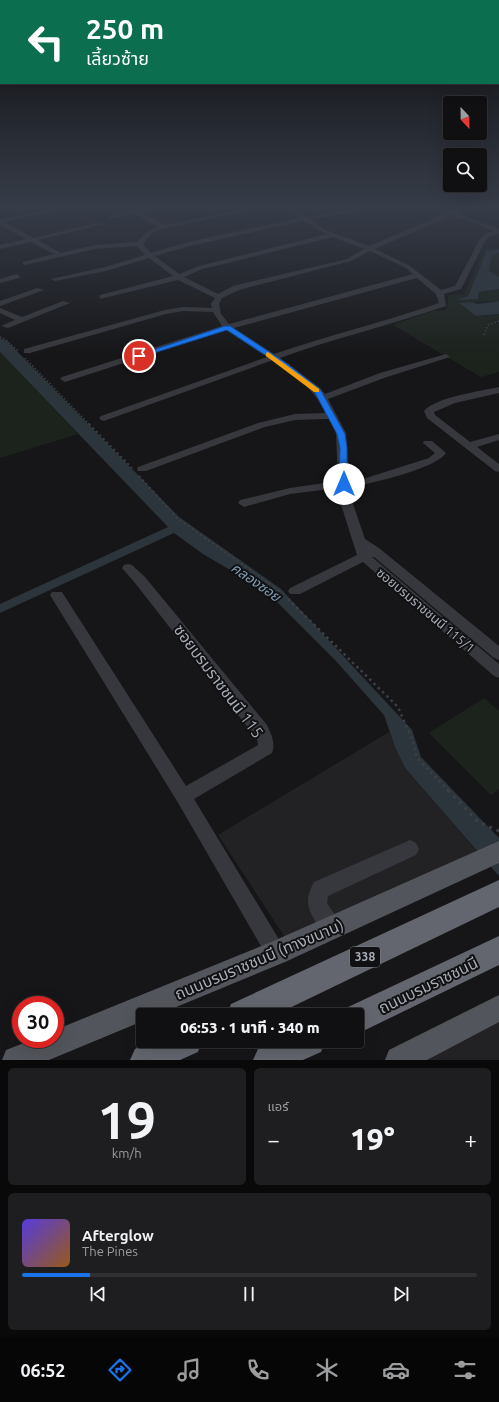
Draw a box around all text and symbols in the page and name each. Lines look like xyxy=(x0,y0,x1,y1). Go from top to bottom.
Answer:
text: 250 m xyxy=(86,13,164,44)
icon: left xyxy=(20,16,72,68)
text: เลี้ยวซ้าย xyxy=(86,48,149,68)
north arrow xyxy=(443,96,487,140)
map controls xyxy=(443,96,487,192)
button: search xyxy=(443,148,487,192)
pin xyxy=(122,339,156,373)
icon: arrive xyxy=(128,345,150,367)
position arrow xyxy=(323,463,365,505)
water label: คลองซอย xyxy=(228,559,285,606)
street label: ซอยบรมราชชนนี 115/1 xyxy=(374,565,478,655)
street label: ซอยบรมราชชนนี 115 xyxy=(171,621,267,741)
street label: ถนนบรมราชชนนี (ทางขนาน) xyxy=(172,915,346,1004)
road number: 338 xyxy=(350,947,380,967)
street label: ถนนบรมราชชนนี xyxy=(375,953,481,1017)
speed limit sign: 30 xyxy=(12,996,64,1048)
text: 06:53 · 1 นาที · 340 m xyxy=(180,1019,320,1036)
text: 19 xyxy=(97,1091,156,1149)
text: แอร์ xyxy=(268,1099,289,1113)
text: 19° xyxy=(350,1122,395,1156)
text: − xyxy=(268,1127,280,1152)
text: + xyxy=(465,1127,477,1152)
text: km/h xyxy=(112,1146,142,1160)
text: Afterglow xyxy=(82,1227,154,1244)
text: The Pines xyxy=(82,1244,138,1258)
icon: previous xyxy=(87,1283,109,1305)
icon: pause xyxy=(238,1283,260,1305)
icon: next xyxy=(390,1283,412,1305)
icon: directions xyxy=(106,1356,134,1384)
icon: music xyxy=(175,1356,203,1384)
icon: phone xyxy=(244,1356,272,1384)
icon: climate xyxy=(313,1356,341,1384)
icon: car xyxy=(382,1356,410,1384)
icon: filters xyxy=(451,1356,479,1384)
text: 06:52 xyxy=(20,1360,65,1380)

